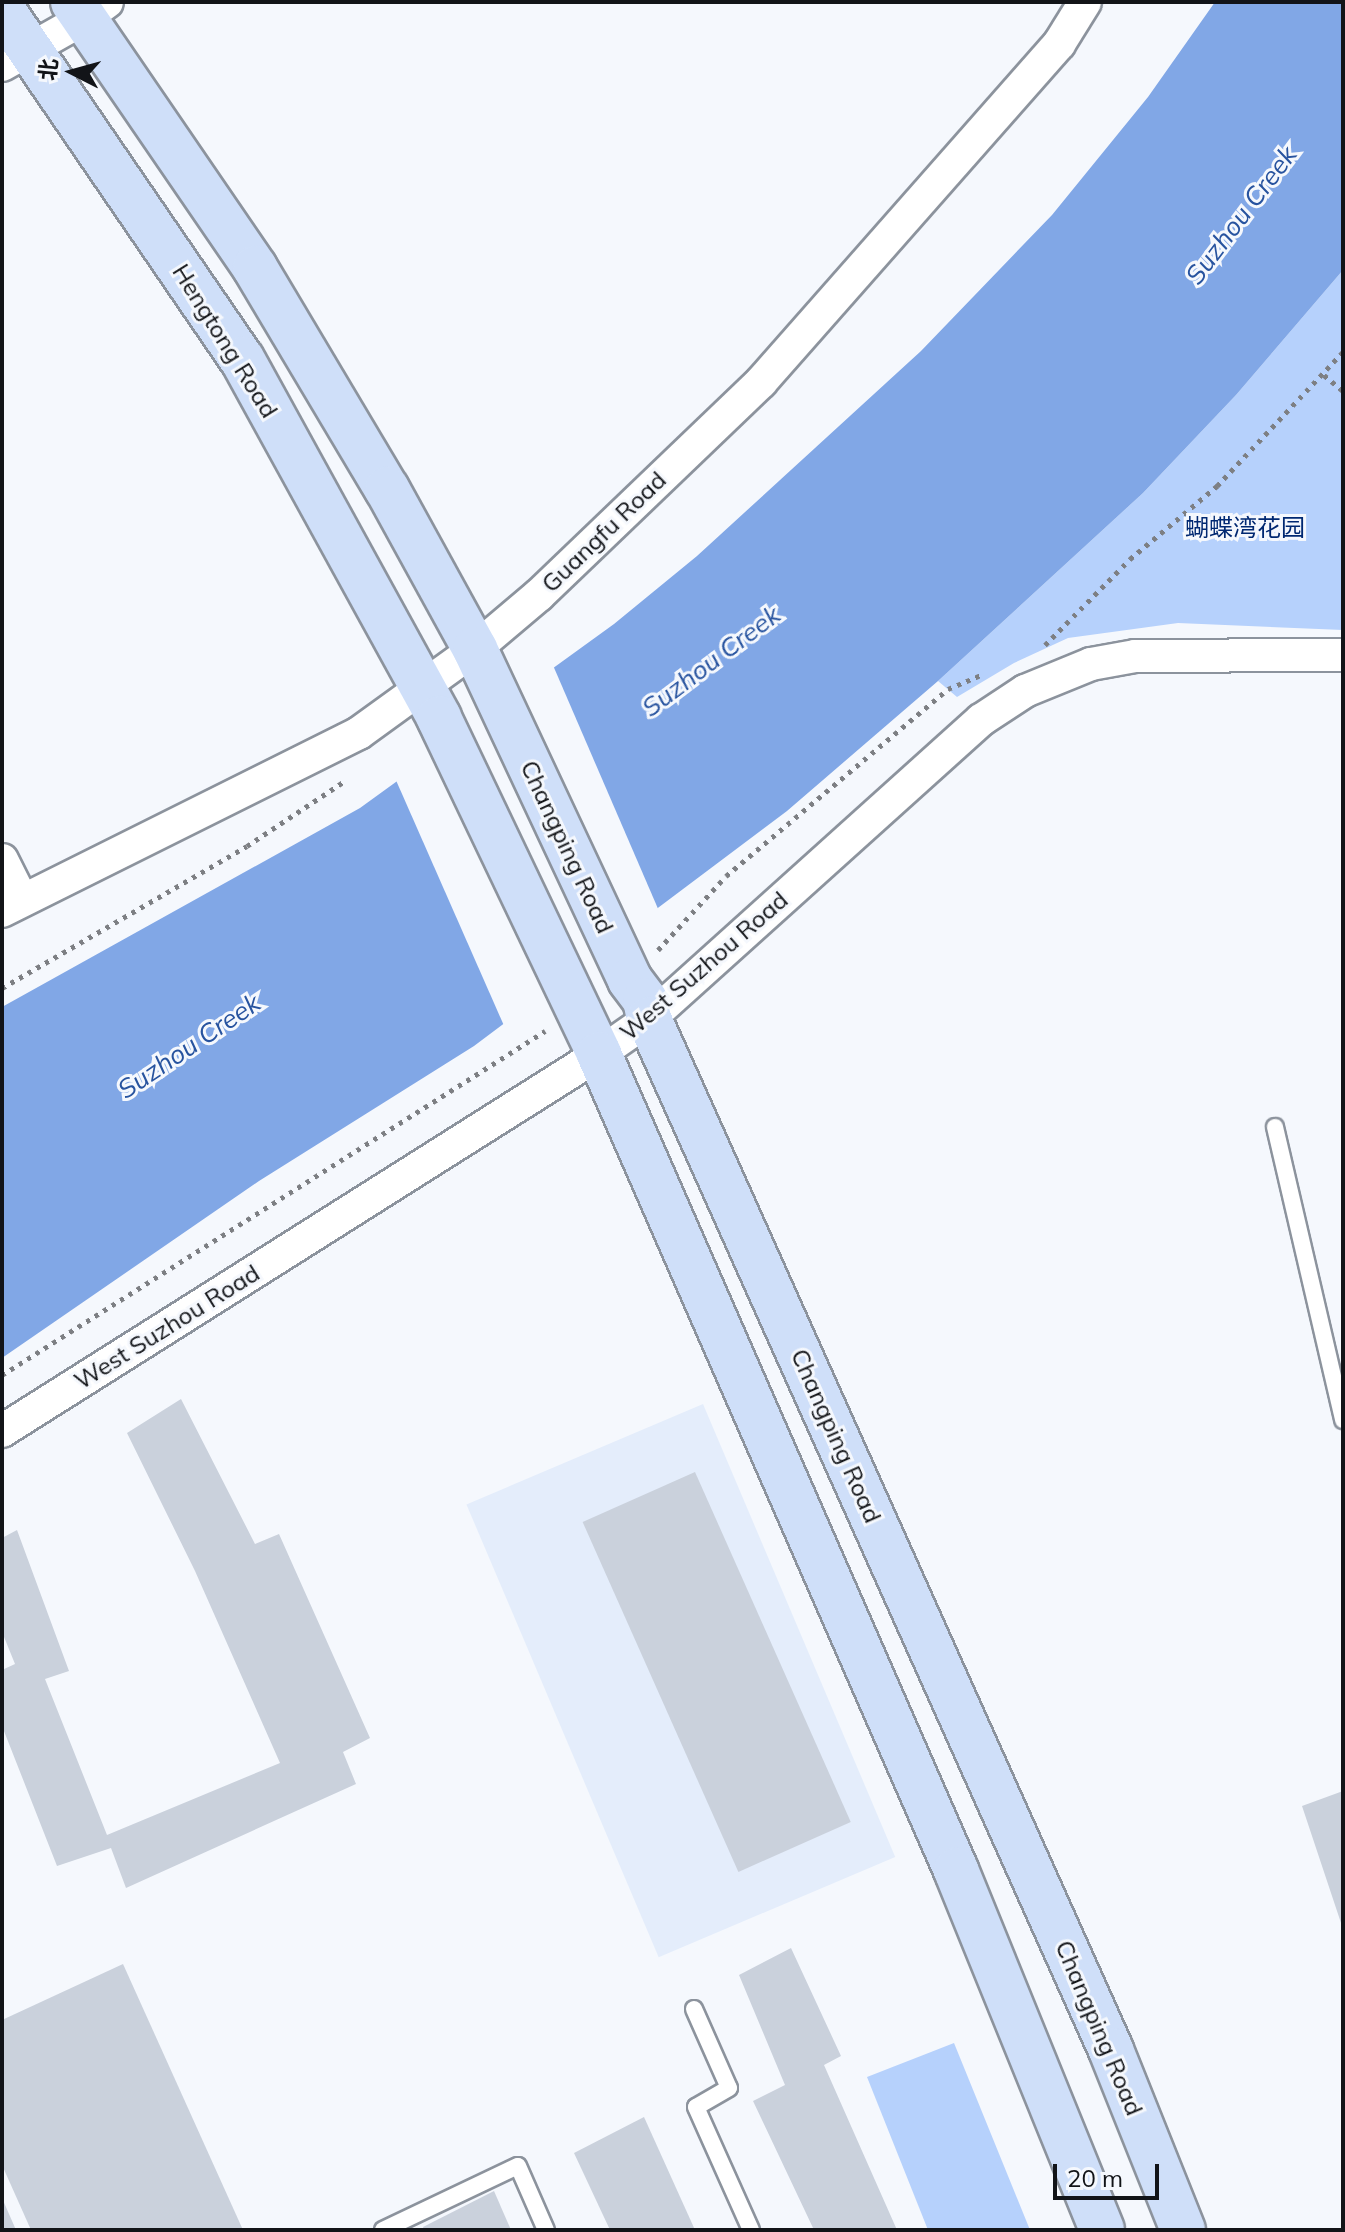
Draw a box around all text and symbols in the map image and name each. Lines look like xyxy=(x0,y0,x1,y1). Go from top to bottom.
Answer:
north arrow xyxy=(32,32,112,112)
text: 北 xyxy=(33,57,63,82)
water label: Suzhou Creek xyxy=(1179,140,1303,290)
street label: Hengtong Road xyxy=(166,259,284,423)
street label: Guangfu Road xyxy=(536,466,672,598)
park label: 蝴蝶湾花园 xyxy=(1185,514,1305,542)
water label: Suzhou Creek xyxy=(636,599,786,723)
street label: Changping Road xyxy=(514,756,620,938)
street label: West Suzhou Road xyxy=(614,885,794,1047)
water label: Suzhou Creek xyxy=(112,987,266,1105)
street label: West Suzhou Road xyxy=(69,1258,265,1396)
street label: Changping Road xyxy=(785,1345,887,1527)
street label: Changping Road xyxy=(1049,1936,1149,2120)
scale bar xyxy=(1057,2148,1163,2198)
text: 20 m xyxy=(1067,2163,1123,2193)

